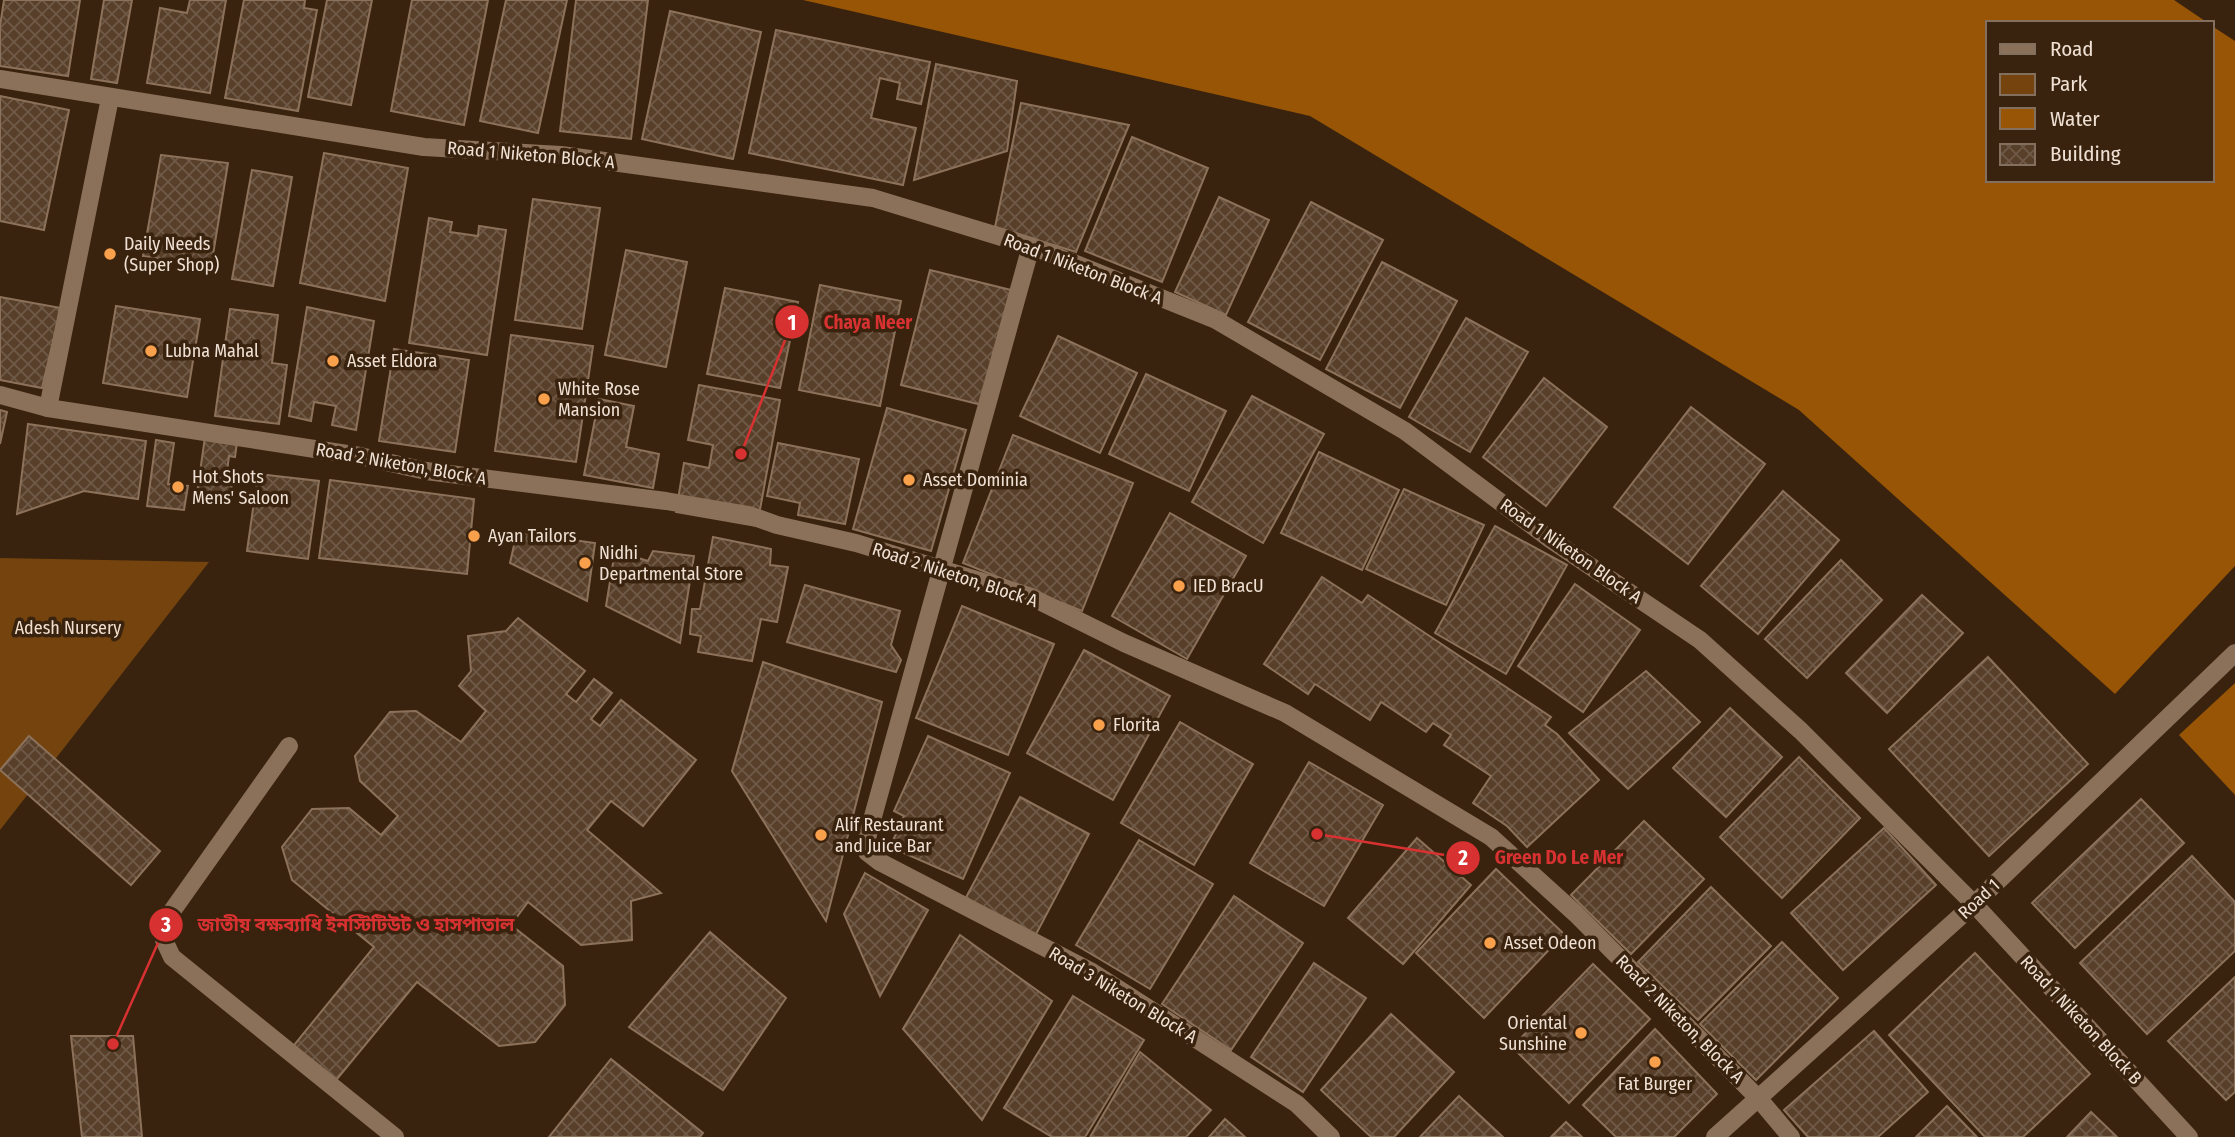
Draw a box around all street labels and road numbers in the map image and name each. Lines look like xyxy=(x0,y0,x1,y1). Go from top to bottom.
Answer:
street label: Road 1 Niketon Block A xyxy=(446,137,616,173)
street label: Road 1 Niketon Block A xyxy=(1001,229,1166,310)
street label: Road 2 Niketon, Block A xyxy=(314,438,488,490)
street label: Road 1 Niketon Block A xyxy=(1496,494,1647,608)
street label: Road 2 Niketon, Block A xyxy=(870,538,1041,612)
street label: Road 1 xyxy=(1954,874,2004,924)
street label: Road 3 Niketon Block A xyxy=(1045,942,1202,1048)
street label: Road 2 Niketon, Block A xyxy=(1611,950,1749,1088)
street label: Road 1 Niketon Block B xyxy=(2016,951,2147,1089)

